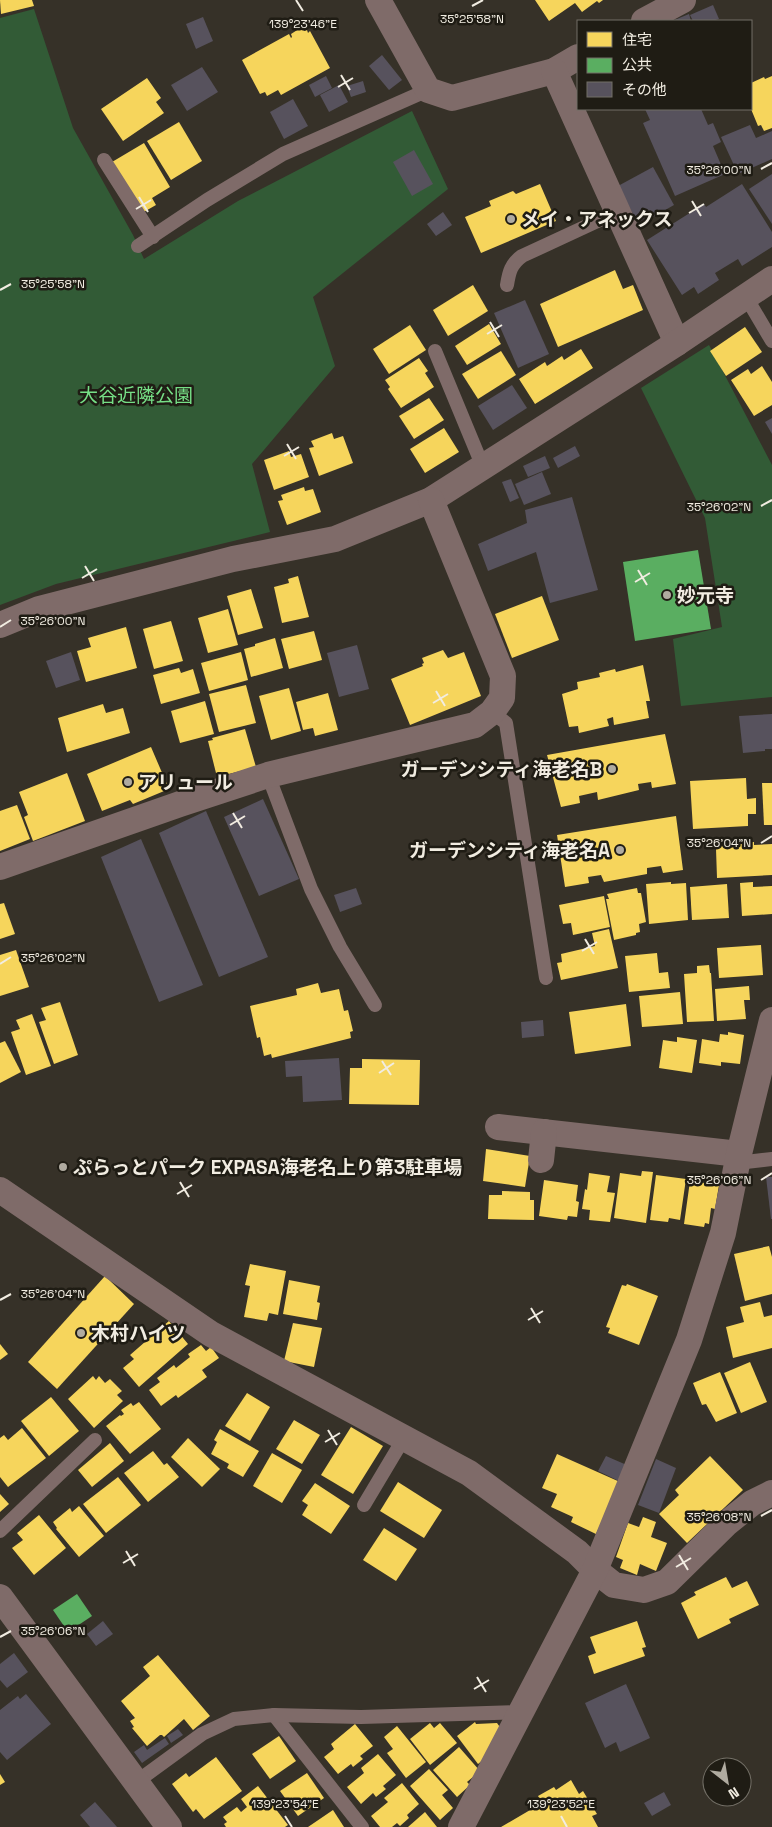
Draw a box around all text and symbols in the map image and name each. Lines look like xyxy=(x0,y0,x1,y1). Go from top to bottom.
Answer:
text: 35°25'58"N xyxy=(440,11,504,27)
text: 139°23'46"E xyxy=(269,16,337,32)
legend xyxy=(577,20,752,110)
text: 住宅 xyxy=(622,30,652,49)
text: 公共 xyxy=(622,55,652,74)
text: その他 xyxy=(622,80,667,99)
text: 35°26'00"N xyxy=(686,162,752,178)
place label: メイ・アネックス xyxy=(521,207,672,232)
marker: メイ・アネックス xyxy=(505,213,517,225)
text: 35°25'58"N xyxy=(21,276,85,292)
park label: 大谷近隣公園 xyxy=(79,383,193,408)
text: 35°26'02"N xyxy=(687,499,751,515)
place label: 妙元寺 xyxy=(677,583,734,608)
marker: 妙元寺 xyxy=(661,589,673,601)
text: 35°26'00"N xyxy=(20,613,86,629)
place label: ガーデンシティ海老名B xyxy=(401,757,602,782)
marker: ガーデンシティ海老名B xyxy=(606,763,618,775)
place label: アリュール xyxy=(138,770,233,795)
marker: アリュール xyxy=(122,776,134,788)
text: 35°26'04"N xyxy=(687,835,751,851)
place label: ガーデンシティ海老名A xyxy=(409,838,610,863)
marker: ガーデンシティ海老名A xyxy=(614,844,626,856)
text: 35°26'02"N xyxy=(21,950,85,966)
place label: ぷらっとパーク EXPASA海老名上り第3駐車場 xyxy=(73,1155,462,1180)
marker: ぷらっとパーク EXPASA海老名上り第3駐車場 xyxy=(57,1161,69,1173)
text: 35°26'06"N xyxy=(687,1172,751,1188)
text: 35°26'04"N xyxy=(21,1286,85,1302)
place label: 木村ハイツ xyxy=(91,1321,186,1346)
marker: 木村ハイツ xyxy=(75,1327,87,1339)
text: 35°26'08"N xyxy=(687,1509,751,1525)
text: 35°26'06"N xyxy=(21,1623,85,1639)
north arrow xyxy=(702,1757,752,1807)
text: N xyxy=(725,1783,742,1803)
text: 139°23'54"E xyxy=(251,1796,319,1812)
text: 139°23'52"E xyxy=(527,1796,595,1812)

